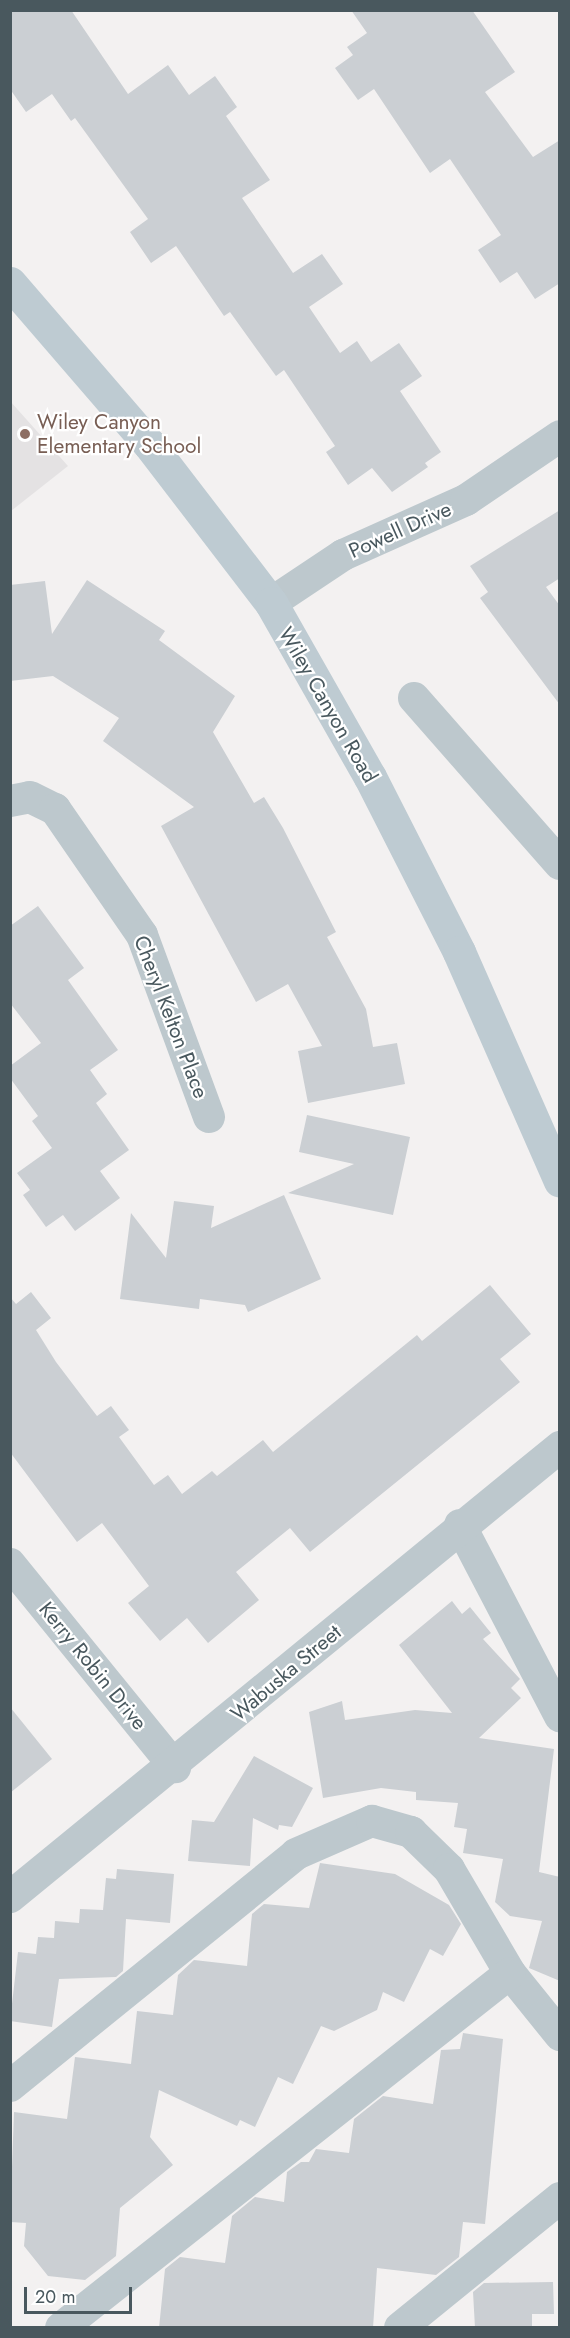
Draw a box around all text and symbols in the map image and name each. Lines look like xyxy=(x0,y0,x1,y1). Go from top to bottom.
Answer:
place label: Wiley Canyon Elementary School xyxy=(37,409,201,459)
marker: Wiley Canyon Elementary School xyxy=(18,427,32,441)
street label: Powell Drive xyxy=(345,496,455,564)
street label: Wiley Canyon Road xyxy=(273,623,383,787)
street label: Cheryl Kelton Place xyxy=(128,932,214,1102)
street label: Kerry Robin Drive xyxy=(34,1597,152,1735)
street label: Wabuska Street xyxy=(226,1620,346,1726)
scale bar xyxy=(27,2275,135,2313)
text: 20 m xyxy=(35,2284,75,2310)

